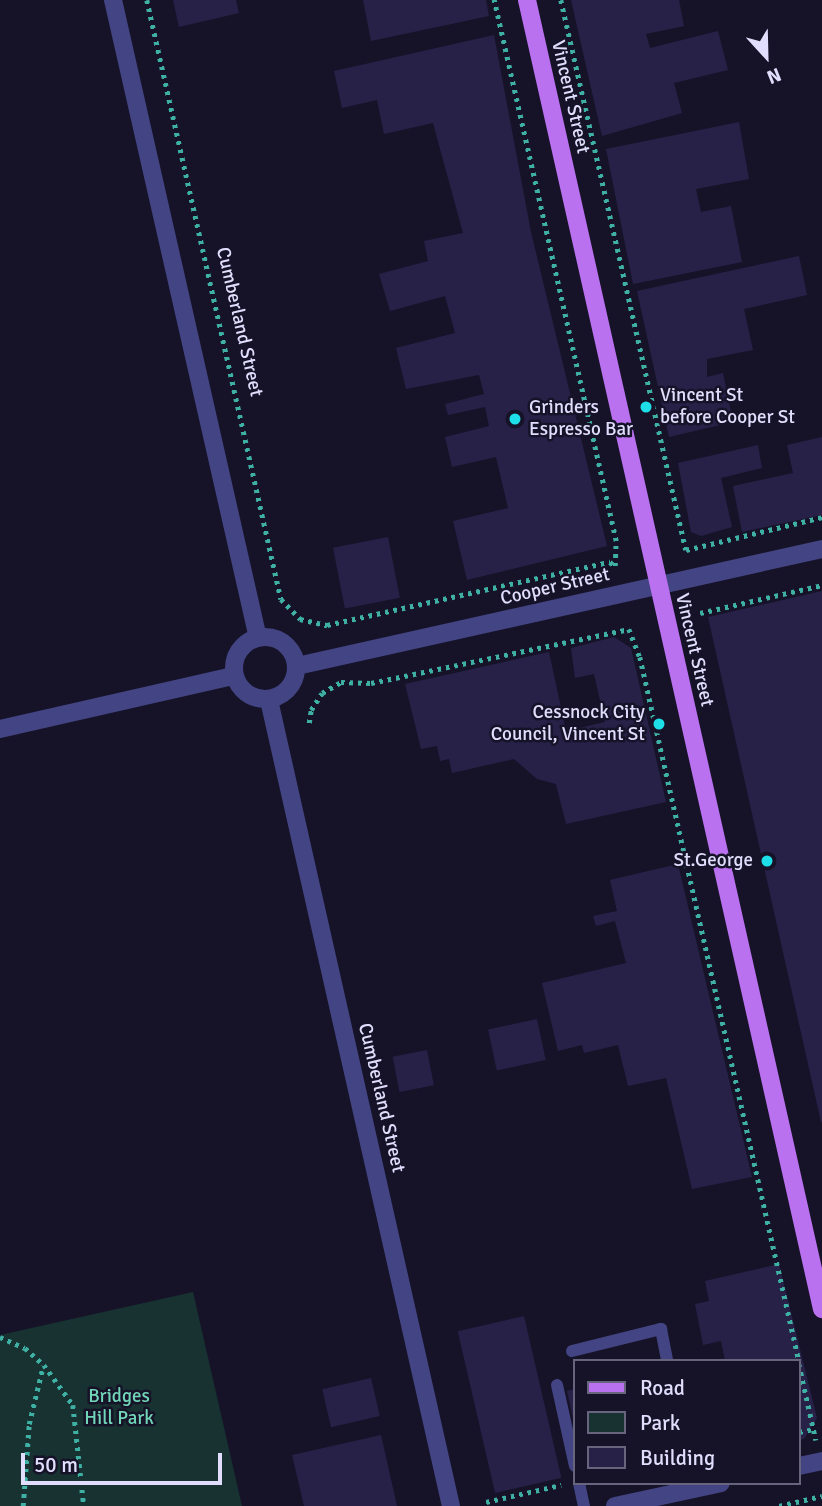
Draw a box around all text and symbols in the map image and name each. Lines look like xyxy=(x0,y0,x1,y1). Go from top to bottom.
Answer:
north arrow xyxy=(731,21,801,91)
street label: Vincent Street xyxy=(546,38,594,156)
text: N xyxy=(763,62,784,89)
street label: Cumberland Street xyxy=(211,245,267,399)
place label: Vincent St before Cooper St xyxy=(660,385,795,429)
place label: Grinders Espresso Bar xyxy=(529,397,633,441)
marker: Vincent St before Cooper St xyxy=(638,399,654,415)
marker: Grinders Espresso Bar xyxy=(507,411,523,427)
street label: Cooper Street xyxy=(498,563,612,611)
street label: Vincent Street xyxy=(670,591,718,709)
place label: Cessnock City Council, Vincent St xyxy=(491,702,645,746)
marker: Cessnock City Council, Vincent St xyxy=(651,716,667,732)
place label: St.George xyxy=(673,850,753,872)
marker: St.George xyxy=(759,853,775,869)
street label: Cumberland Street xyxy=(353,1021,409,1175)
legend xyxy=(574,1359,801,1485)
text: Road xyxy=(640,1375,685,1401)
park label: Bridges Hill Park xyxy=(84,1386,154,1430)
text: Park xyxy=(640,1410,680,1436)
scale bar xyxy=(24,1440,226,1484)
text: Building xyxy=(640,1445,715,1471)
text: 50 m xyxy=(34,1452,78,1478)

